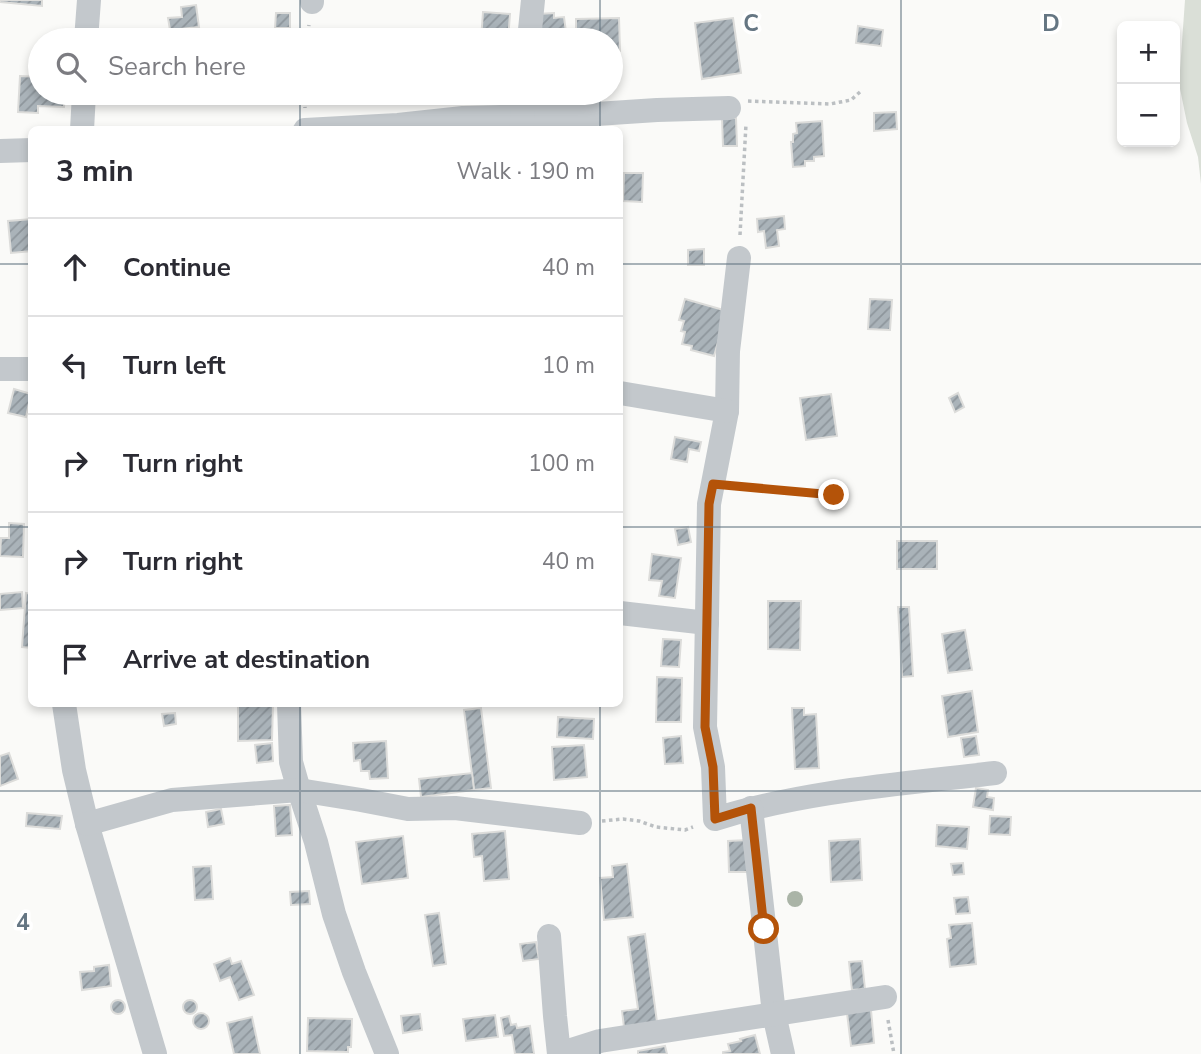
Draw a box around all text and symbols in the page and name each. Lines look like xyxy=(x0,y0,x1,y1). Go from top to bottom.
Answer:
text: C xyxy=(743,8,759,39)
text: D xyxy=(1042,8,1060,39)
map controls xyxy=(1117,21,1180,147)
button: + xyxy=(1117,21,1180,84)
search box xyxy=(28,28,623,105)
icon: search xyxy=(52,48,90,86)
text: Search here xyxy=(108,49,246,84)
button: − xyxy=(1117,84,1180,147)
text: 3 min xyxy=(56,151,134,192)
text: Walk · 190 m xyxy=(456,156,595,187)
icon: ahead xyxy=(56,248,94,286)
text: Continue xyxy=(123,250,231,285)
text: 40 m xyxy=(542,252,595,283)
icon: left xyxy=(56,346,94,384)
text: Turn left xyxy=(123,348,226,383)
text: 10 m xyxy=(542,350,595,381)
icon: right xyxy=(56,444,94,482)
text: Turn right xyxy=(123,446,242,481)
text: 100 m xyxy=(528,448,595,479)
route end xyxy=(818,479,849,510)
icon: right xyxy=(56,542,94,580)
text: Turn right xyxy=(123,544,242,579)
text: 40 m xyxy=(542,546,595,577)
icon: arrive xyxy=(56,640,94,678)
text: Arrive at destination xyxy=(123,642,370,677)
text: 4 xyxy=(16,907,30,938)
route start xyxy=(748,913,779,944)

